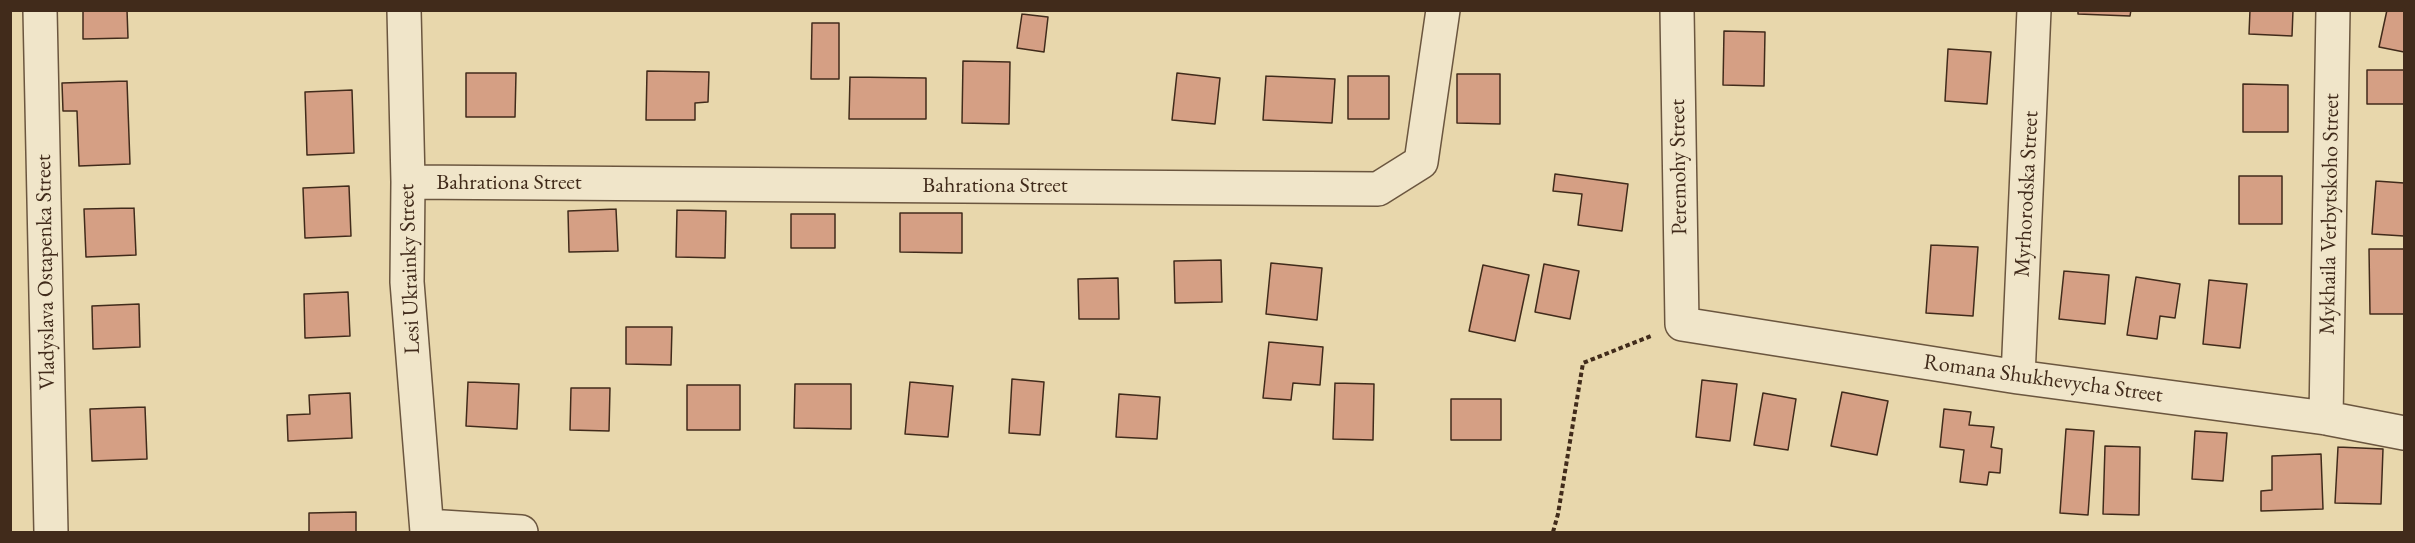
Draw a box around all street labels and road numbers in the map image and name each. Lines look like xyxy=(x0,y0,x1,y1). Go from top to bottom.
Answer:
street label: Mykhaila Verbytskoho Street xyxy=(2315,93,2345,335)
street label: Peremohy Street xyxy=(1665,99,1693,235)
street label: Myrhorodska Street xyxy=(2009,110,2045,278)
street label: Vladyslava Ostapenka Street xyxy=(31,154,61,390)
street label: Bahrationa Street xyxy=(436,170,582,196)
street label: Bahrationa Street xyxy=(922,173,1068,199)
street label: Lesi Ukrainky Street xyxy=(394,183,426,355)
street label: Romana Shukhevycha Street xyxy=(1922,349,2164,409)

